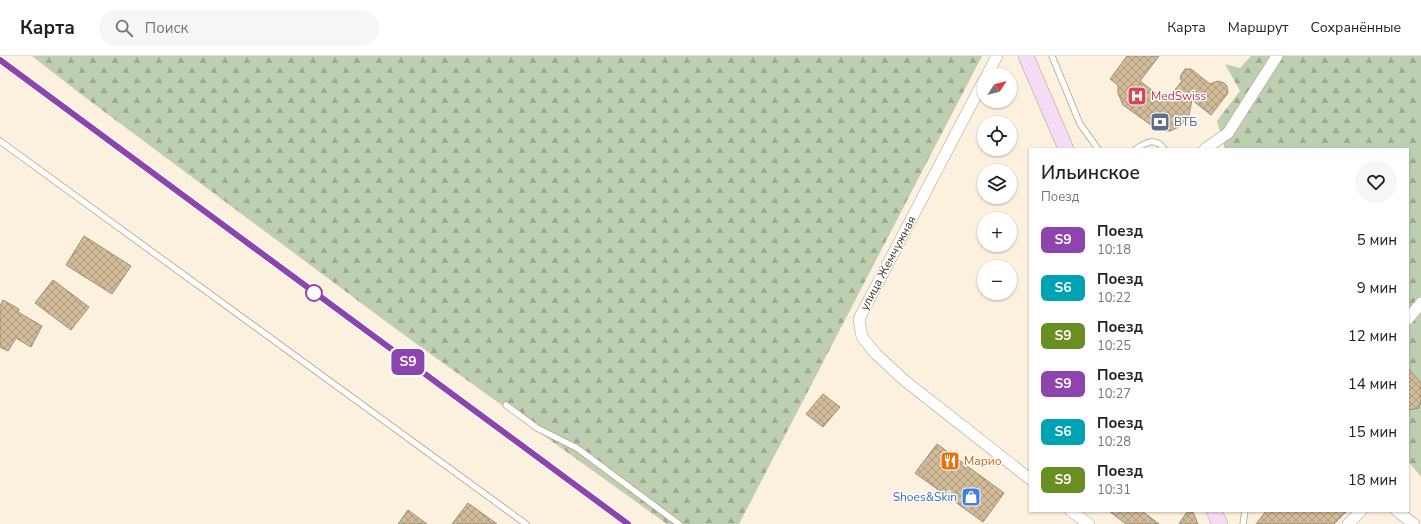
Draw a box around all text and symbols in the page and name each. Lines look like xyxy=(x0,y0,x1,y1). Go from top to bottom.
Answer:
search box xyxy=(99,10,379,46)
text: Карта xyxy=(20,15,75,41)
icon: search xyxy=(113,17,135,39)
text: Поиск xyxy=(145,18,188,38)
text: Карта xyxy=(1167,18,1206,37)
text: Маршрут xyxy=(1228,18,1289,37)
text: Сохранённые xyxy=(1311,18,1401,37)
north arrow xyxy=(977,68,1017,108)
map controls xyxy=(977,68,1017,300)
hospital icon: MedSwiss xyxy=(1126,85,1148,107)
place label: MedSwiss xyxy=(1151,88,1207,104)
bank icon: ВТБ xyxy=(1149,111,1171,133)
place label: ВТБ xyxy=(1174,114,1197,130)
button: locate xyxy=(977,116,1017,156)
text: Ильинское xyxy=(1041,160,1140,186)
button: heart xyxy=(1355,161,1397,203)
button: layers xyxy=(977,164,1017,204)
text: Поезд xyxy=(1041,188,1080,206)
button: + xyxy=(977,212,1017,252)
street label: улица Жемчужная xyxy=(856,213,920,313)
text: Поезд xyxy=(1097,221,1143,241)
text: S9 xyxy=(1054,230,1072,249)
text: 5 мин xyxy=(1357,230,1397,250)
text: 10:18 xyxy=(1097,241,1131,259)
button: − xyxy=(977,260,1017,300)
text: Поезд xyxy=(1097,269,1143,289)
text: S6 xyxy=(1054,278,1072,297)
text: 9 мин xyxy=(1357,278,1397,298)
unlabelled marker xyxy=(305,284,323,302)
text: 10:22 xyxy=(1097,289,1131,307)
text: Поезд xyxy=(1097,317,1143,337)
text: S9 xyxy=(1054,326,1072,345)
text: 12 мин xyxy=(1348,326,1397,346)
text: 10:25 xyxy=(1097,337,1131,355)
line badge: S9 xyxy=(390,349,426,375)
text: S9 xyxy=(399,352,417,371)
text: Поезд xyxy=(1097,365,1143,385)
text: S9 xyxy=(1054,374,1072,393)
text: 14 мин xyxy=(1348,374,1397,394)
text: 10:27 xyxy=(1097,385,1131,403)
text: Поезд xyxy=(1097,413,1143,433)
text: S6 xyxy=(1054,422,1072,441)
text: 15 мин xyxy=(1348,422,1397,442)
text: 10:28 xyxy=(1097,433,1131,451)
restaurant icon: Марио xyxy=(939,450,961,472)
place label: Марио xyxy=(964,453,1002,469)
text: Поезд xyxy=(1097,461,1143,481)
text: S9 xyxy=(1054,470,1072,489)
text: 18 мин xyxy=(1348,470,1397,490)
text: 10:31 xyxy=(1097,481,1131,499)
shop icon: Shoes&Skin xyxy=(960,486,982,508)
place label: Shoes&Skin xyxy=(893,489,957,505)

